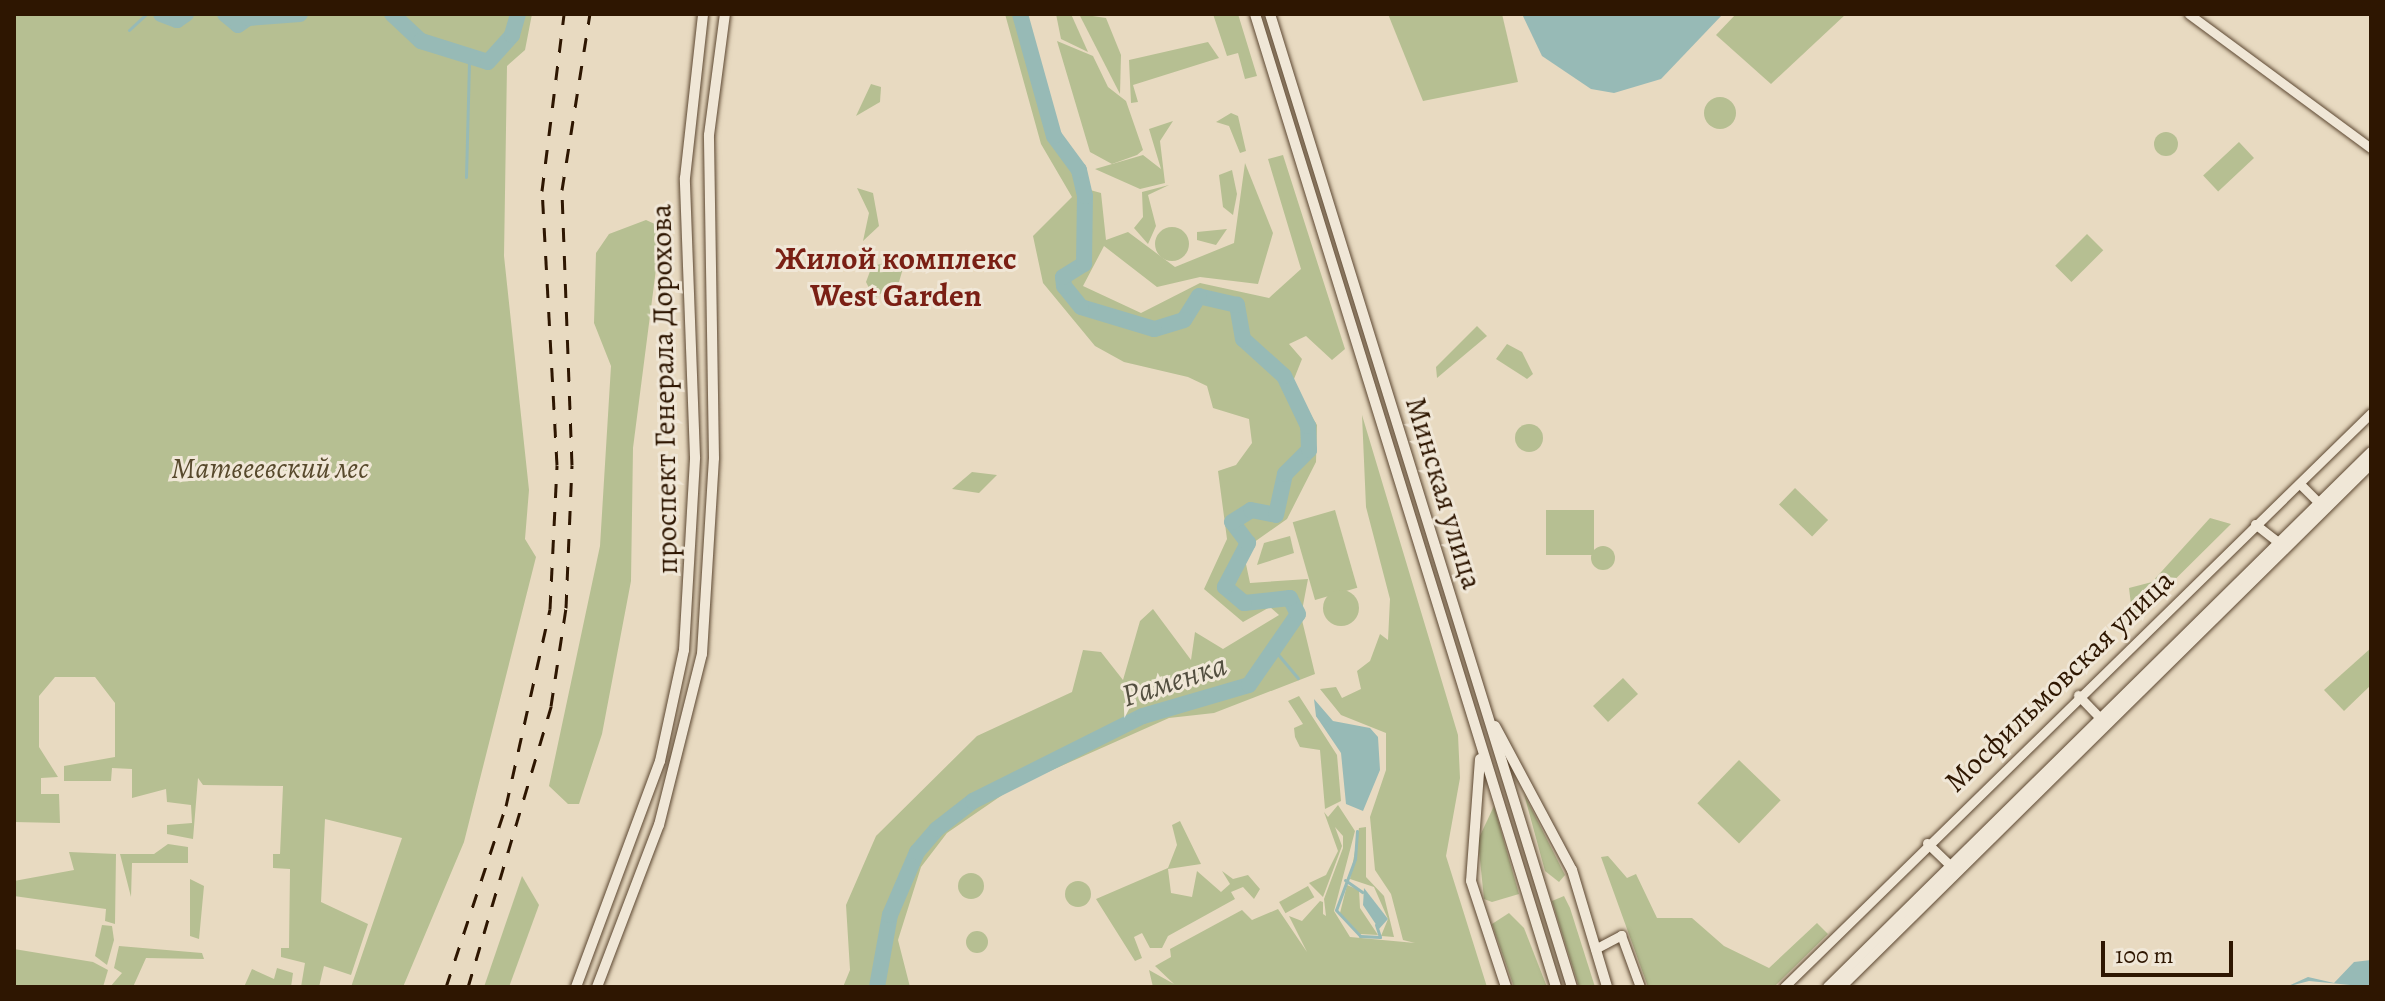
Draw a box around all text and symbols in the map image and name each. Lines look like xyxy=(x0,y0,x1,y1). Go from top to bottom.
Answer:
street label: проспект Генерала Дорохова xyxy=(643,203,685,575)
district label: Жилой комплекс West Garden xyxy=(775,240,1017,315)
street label: Минская улица xyxy=(1398,393,1490,593)
park label: Матвеевский лес xyxy=(171,450,369,486)
street label: Мосфильмовская улица xyxy=(1937,562,2181,800)
water label: Раменка xyxy=(1116,645,1232,715)
scale bar xyxy=(2105,925,2237,975)
text: 100 m xyxy=(2115,939,2174,971)

